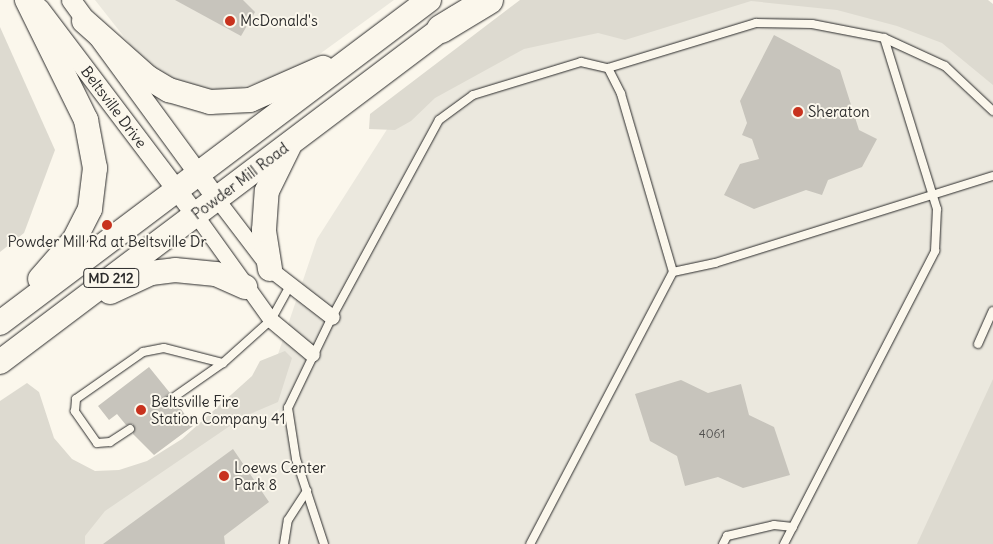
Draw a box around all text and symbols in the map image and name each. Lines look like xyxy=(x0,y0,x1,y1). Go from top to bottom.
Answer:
place label: McDonald's xyxy=(240,12,318,30)
marker: McDonald's xyxy=(224,15,236,27)
street label: Beltsville Drive xyxy=(77,63,151,151)
place label: Sheraton xyxy=(808,103,870,121)
marker: Sheraton xyxy=(792,106,804,118)
street label: Powder Mill Road xyxy=(188,139,292,223)
marker: Powder Mill Rd at Beltsville Dr xyxy=(101,219,113,231)
place label: Powder Mill Rd at Beltsville Dr xyxy=(7,233,207,251)
road number: MD 212 xyxy=(82,266,140,290)
place label: Beltsville Fire Station Company 41 xyxy=(151,392,285,427)
marker: Beltsville Fire Station Company 41 xyxy=(135,404,147,416)
house number: 4061 xyxy=(699,427,725,441)
place label: Loews Center Park 8 xyxy=(234,458,326,493)
marker: Loews Center Park 8 xyxy=(218,470,230,482)

